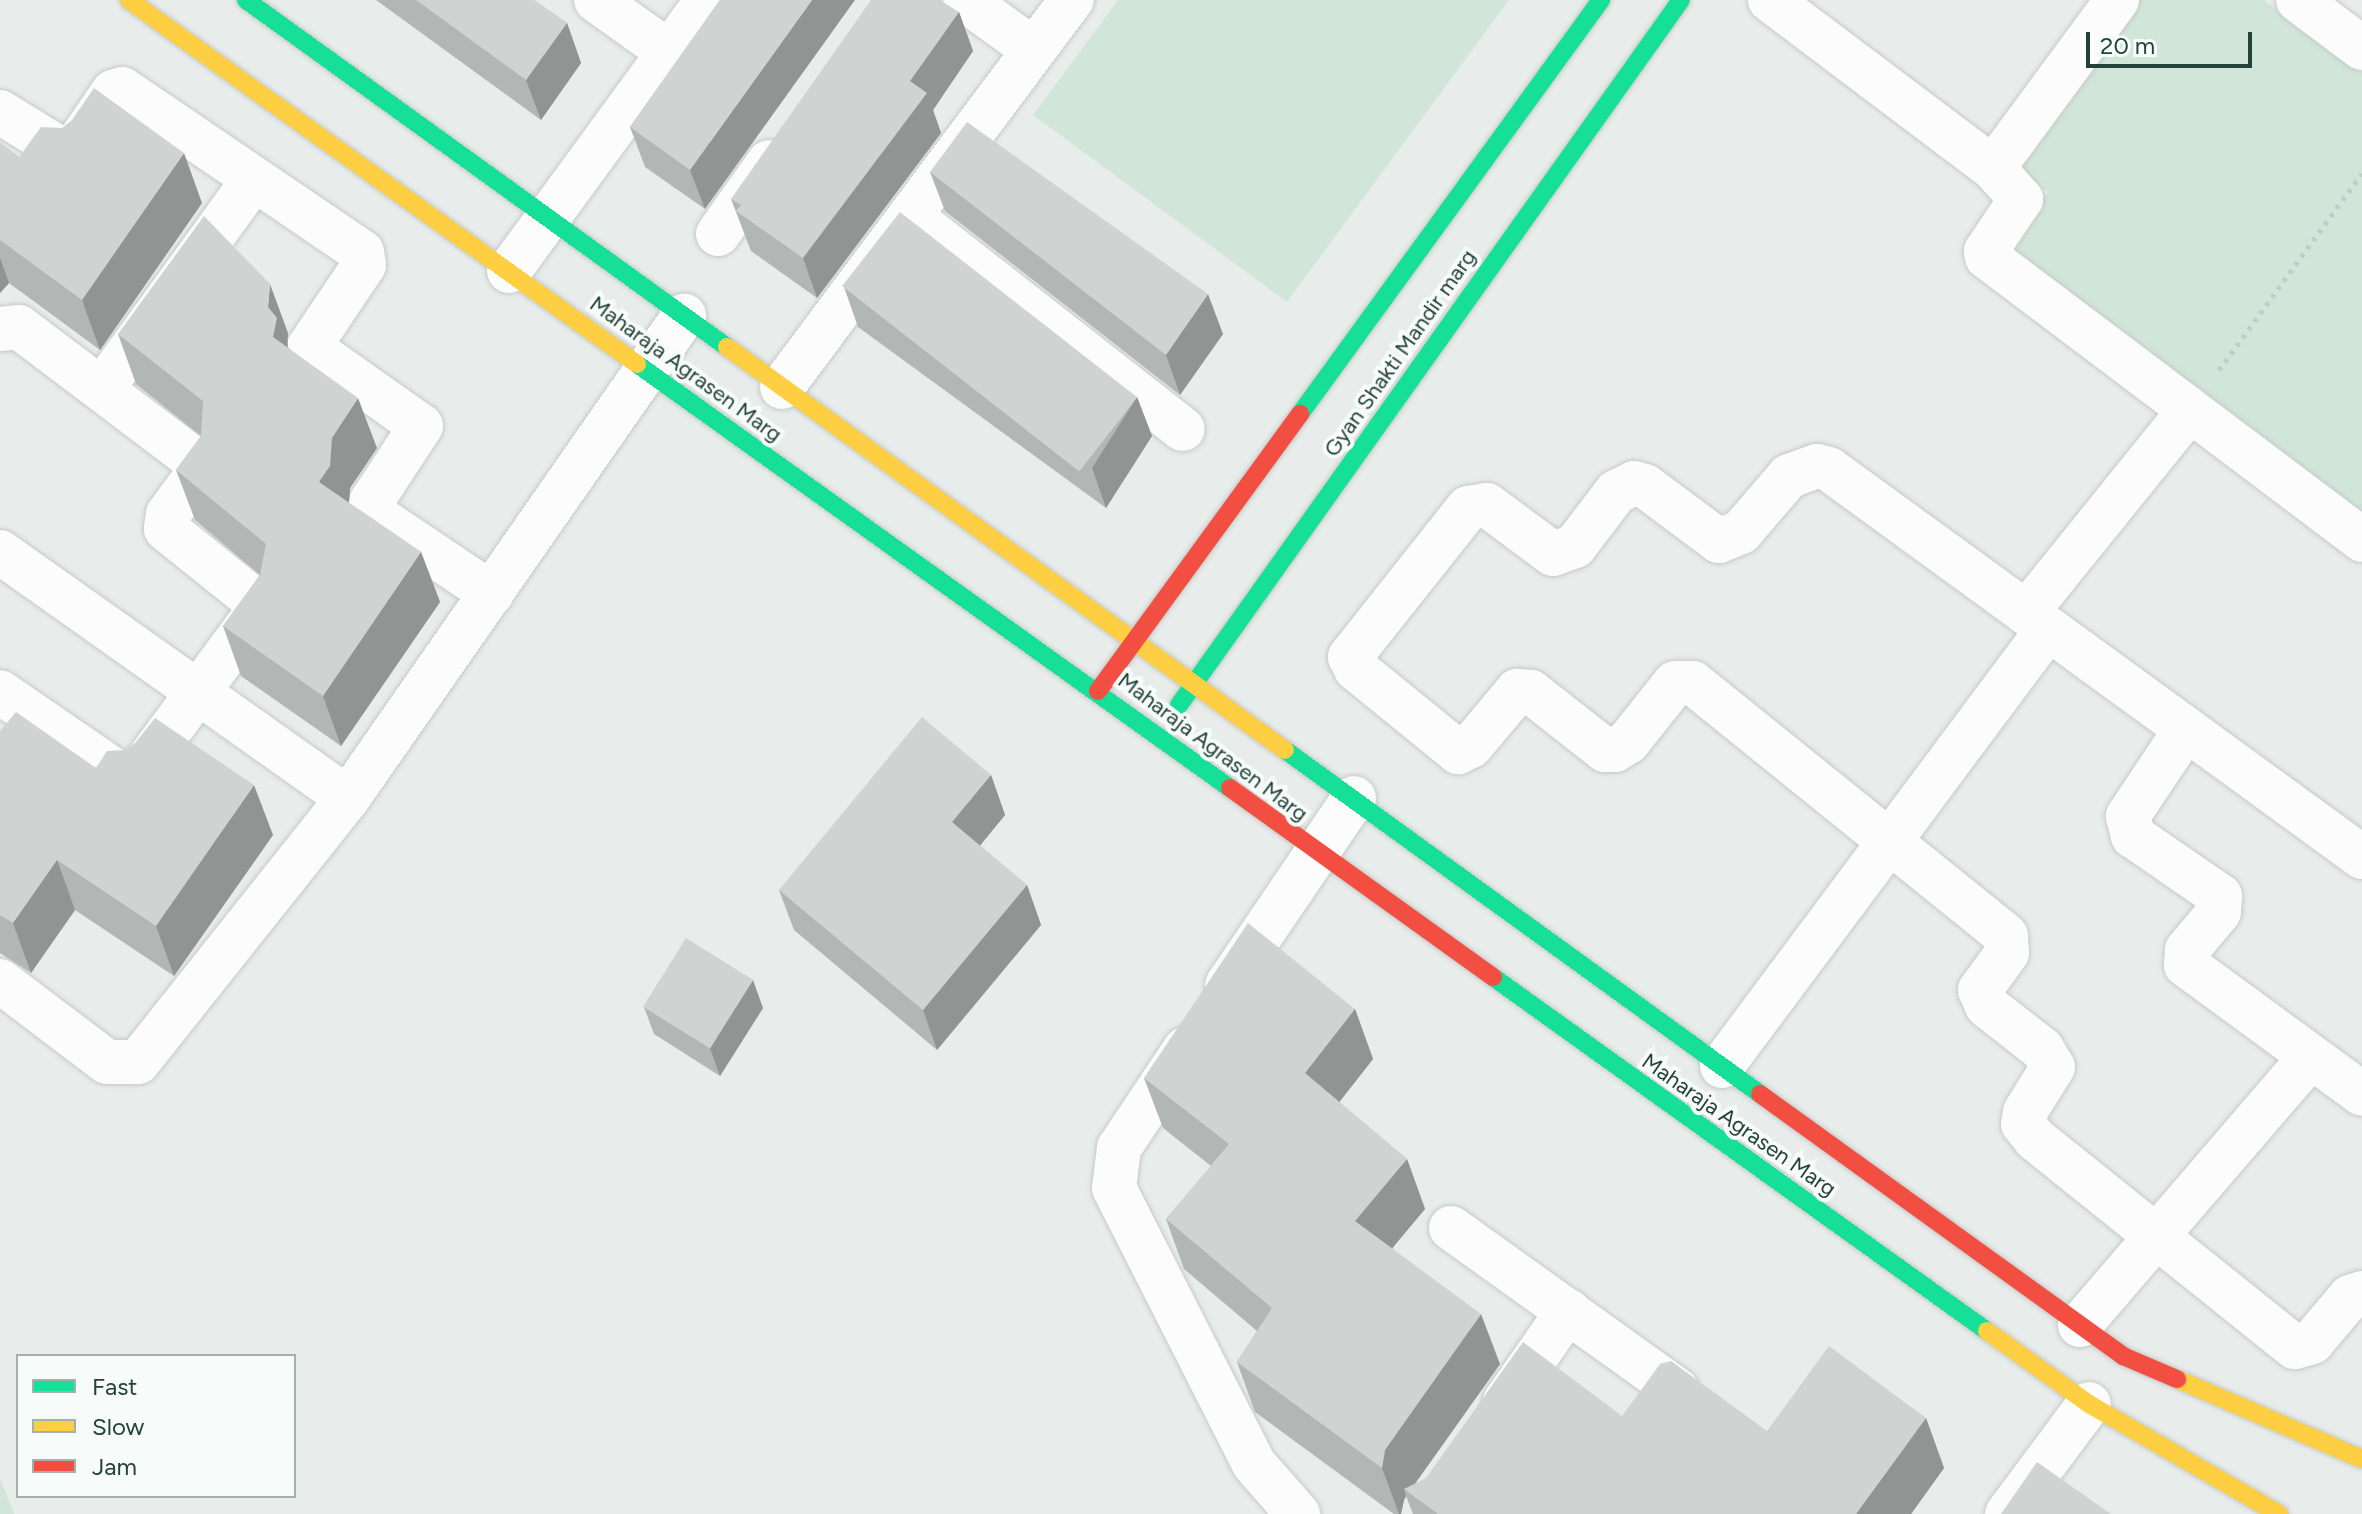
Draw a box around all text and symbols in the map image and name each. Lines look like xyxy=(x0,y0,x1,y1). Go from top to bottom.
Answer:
scale bar xyxy=(2090,16,2256,66)
text: 20 m xyxy=(2100,31,2155,60)
street label: Gyan Shakti Mandir marg xyxy=(1318,244,1482,462)
street label: Maharaja Agrasen Marg xyxy=(585,290,787,448)
street label: Maharaja Agrasen Marg xyxy=(1113,667,1313,827)
street label: Maharaja Agrasen Marg xyxy=(1637,1048,1841,1202)
legend xyxy=(16,1354,296,1498)
text: Fast xyxy=(92,1372,137,1401)
text: Slow xyxy=(92,1412,144,1441)
text: Jam xyxy=(92,1452,137,1481)

